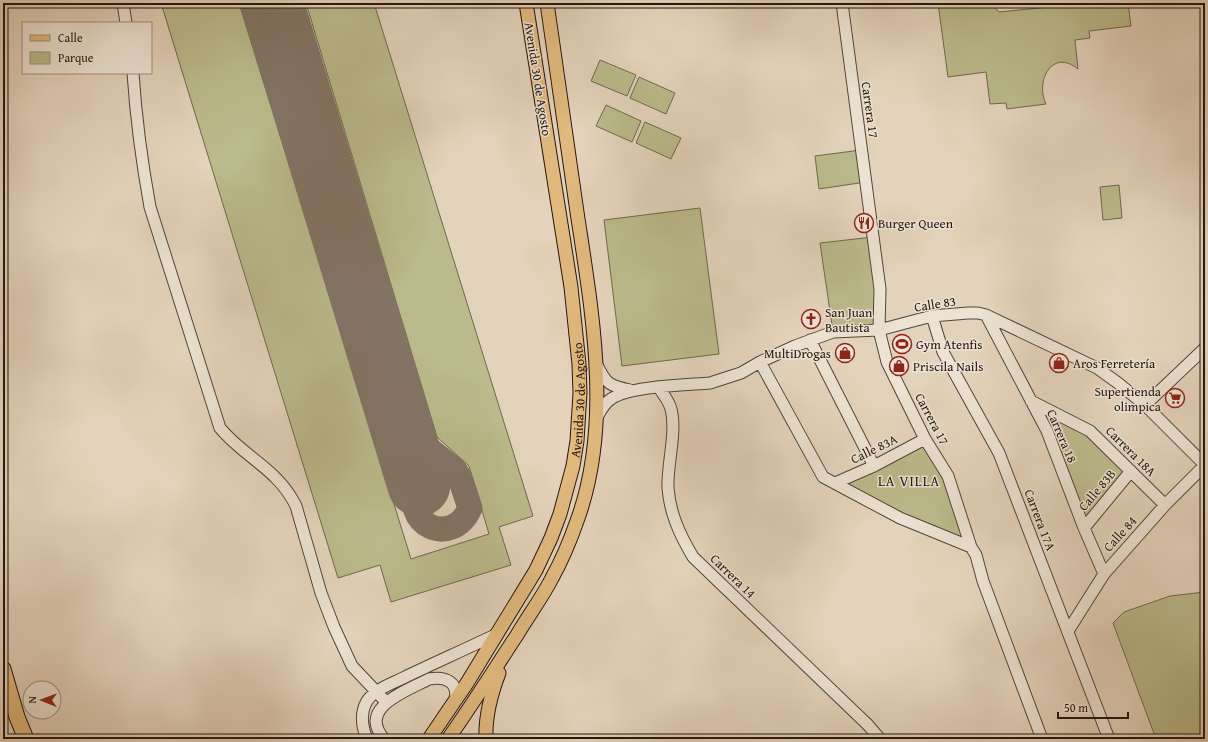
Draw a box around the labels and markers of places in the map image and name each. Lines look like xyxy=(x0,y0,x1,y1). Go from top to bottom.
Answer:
restaurant icon: Burger Queen xyxy=(853,212,875,234)
place label: Burger Queen xyxy=(878,214,954,233)
place label: San Juan Bautista xyxy=(825,303,873,337)
church icon: San Juan Bautista xyxy=(800,308,822,330)
sports icon: Gym Atenfis xyxy=(891,333,913,355)
place label: Gym Atenfis xyxy=(916,335,982,354)
shop icon: MultiDrogas xyxy=(834,342,856,364)
place label: MultiDrogas xyxy=(764,344,831,363)
shop icon: Aros Ferretería xyxy=(1048,352,1070,374)
place label: Aros Ferretería xyxy=(1073,354,1156,373)
shop icon: Priscila Nails xyxy=(888,355,910,377)
place label: Priscila Nails xyxy=(913,357,983,376)
place label: Supertienda olimpica xyxy=(1094,382,1162,416)
supermarket icon: Supertienda olimpica xyxy=(1164,387,1186,409)

